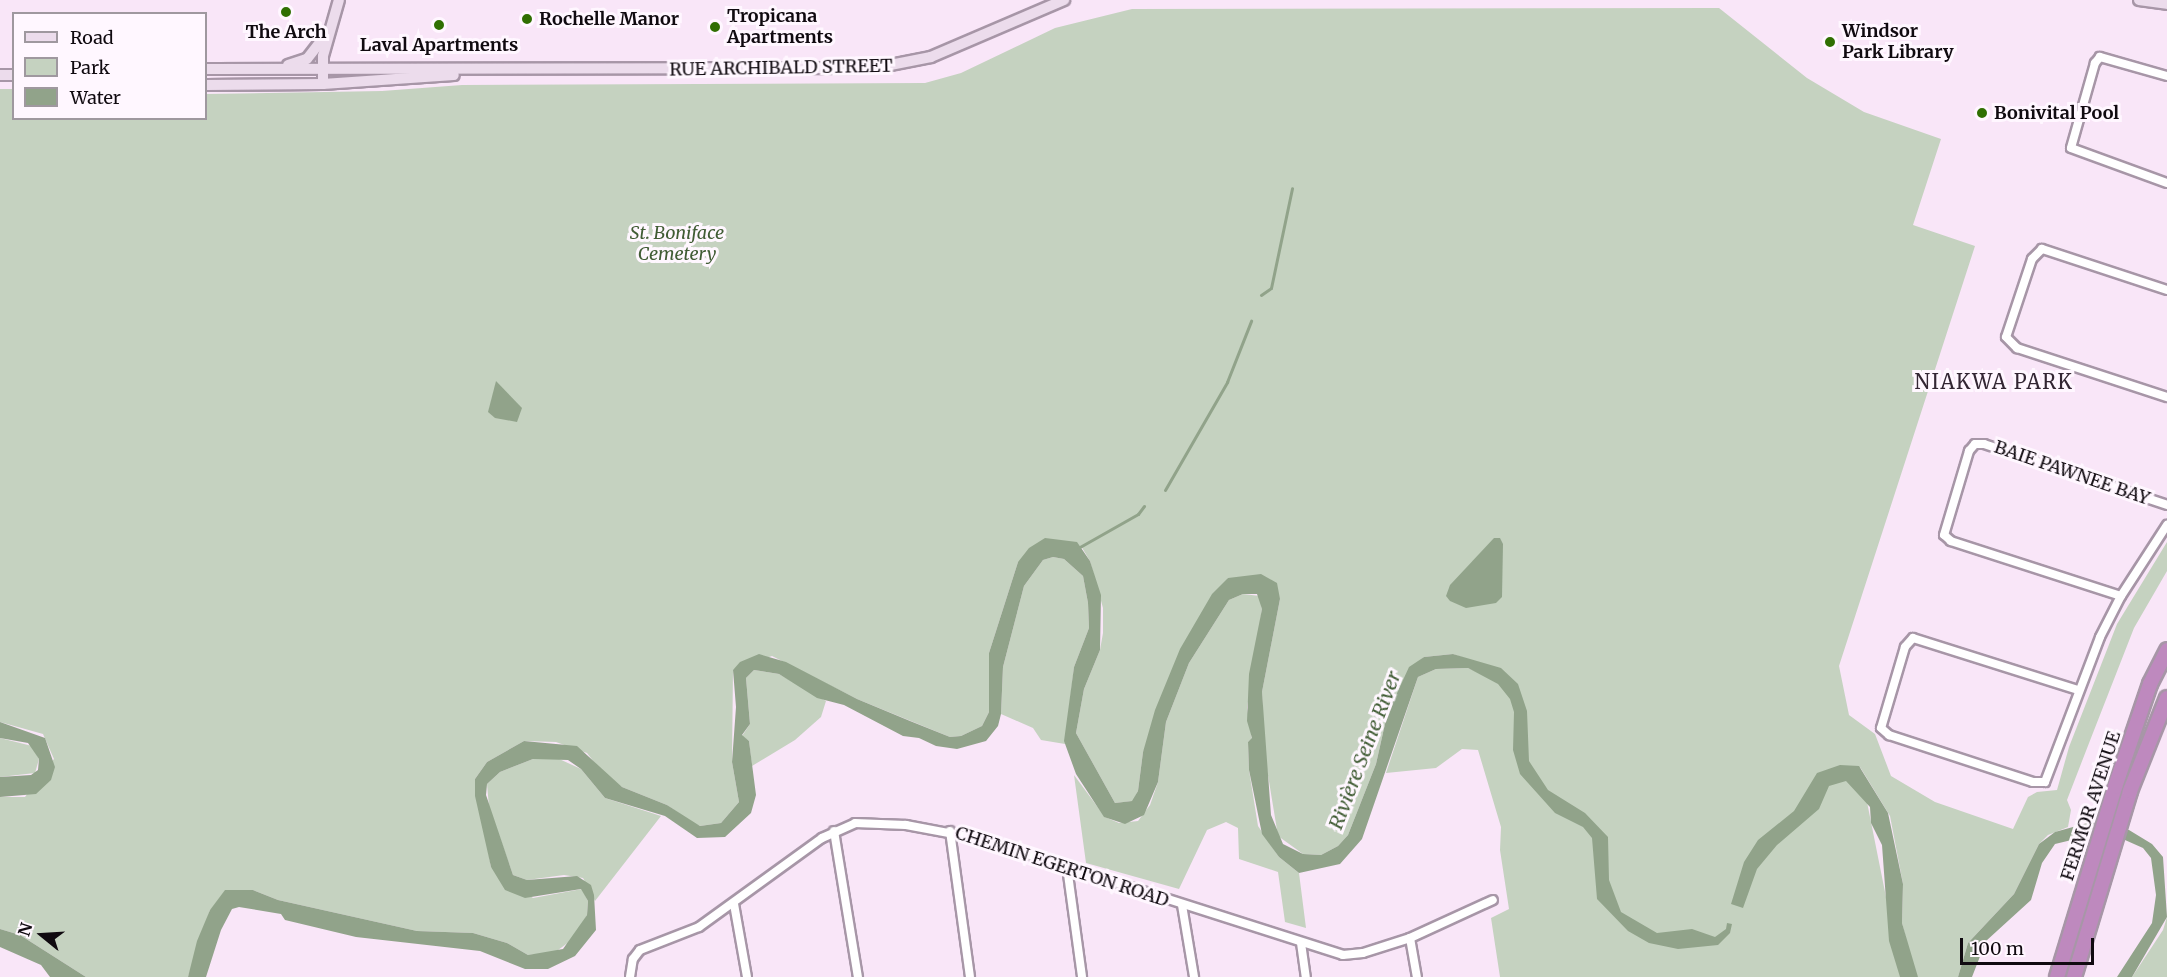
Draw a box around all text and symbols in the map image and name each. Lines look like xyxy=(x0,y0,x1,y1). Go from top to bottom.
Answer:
marker: The Arch xyxy=(279,5,293,19)
place label: Tropicana Apartments xyxy=(727,6,833,48)
place label: Rochelle Manor xyxy=(539,8,679,30)
legend xyxy=(12,12,207,120)
marker: Rochelle Manor xyxy=(520,12,534,26)
marker: Laval Apartments xyxy=(432,18,446,32)
marker: Tropicana Apartments xyxy=(708,20,722,34)
place label: The Arch xyxy=(246,21,326,43)
place label: Windsor Park Library xyxy=(1842,21,1954,63)
text: Road xyxy=(70,26,114,49)
place label: Laval Apartments xyxy=(360,34,518,56)
marker: Windsor Park Library xyxy=(1823,35,1837,49)
street label: RUE ARCHIBALD STREET xyxy=(669,55,893,81)
text: Park xyxy=(70,56,110,79)
text: Water xyxy=(70,86,121,109)
place label: Bonivital Pool xyxy=(1994,102,2119,124)
marker: Bonivital Pool xyxy=(1975,106,1989,120)
park label: St. Boniface Cemetery xyxy=(630,223,724,266)
district label: NIAKWA PARK xyxy=(1915,369,2073,393)
street label: BAIE PAWNEE BAY xyxy=(1991,436,2153,510)
water label: Rivière Seine River xyxy=(1323,668,1405,832)
street label: FERMOR AVENUE xyxy=(2057,728,2125,884)
street label: CHEMIN EGERTON ROAD xyxy=(952,822,1172,912)
north arrow xyxy=(12,905,72,965)
text: N xyxy=(13,920,36,939)
scale bar xyxy=(1963,926,2096,964)
text: 100 m xyxy=(1971,937,2024,960)

